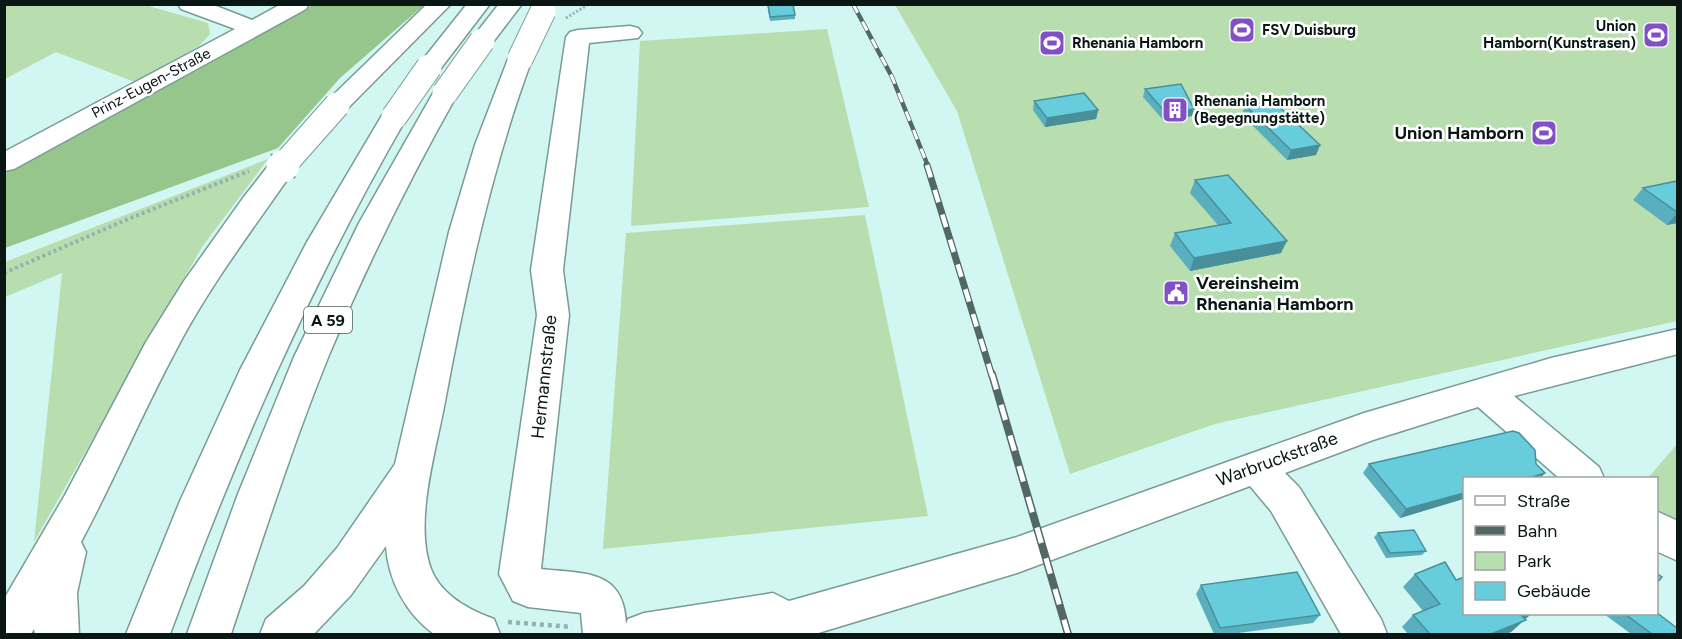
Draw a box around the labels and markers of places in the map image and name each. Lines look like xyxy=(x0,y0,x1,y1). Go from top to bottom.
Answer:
sports icon: FSV Duisburg xyxy=(1227,15,1257,45)
place label: Union Hamborn(Kunstrasen) xyxy=(1483,17,1636,52)
sports icon: Union Hamborn(Kunstrasen) xyxy=(1641,20,1671,50)
place label: FSV Duisburg xyxy=(1262,21,1356,39)
sports icon: Rhenania Hamborn xyxy=(1037,28,1067,58)
place label: Rhenania Hamborn xyxy=(1072,34,1203,52)
place label: Rhenania Hamborn (Begegnungstätte) xyxy=(1194,92,1325,127)
building icon: Rhenania Hamborn (Begegnungstätte) xyxy=(1160,95,1190,125)
sports icon: Union Hamborn xyxy=(1529,118,1559,148)
place label: Union Hamborn xyxy=(1394,122,1524,144)
place label: Vereinsheim Rhenania Hamborn xyxy=(1196,272,1354,315)
public building icon: Vereinsheim Rhenania Hamborn xyxy=(1161,278,1191,308)

